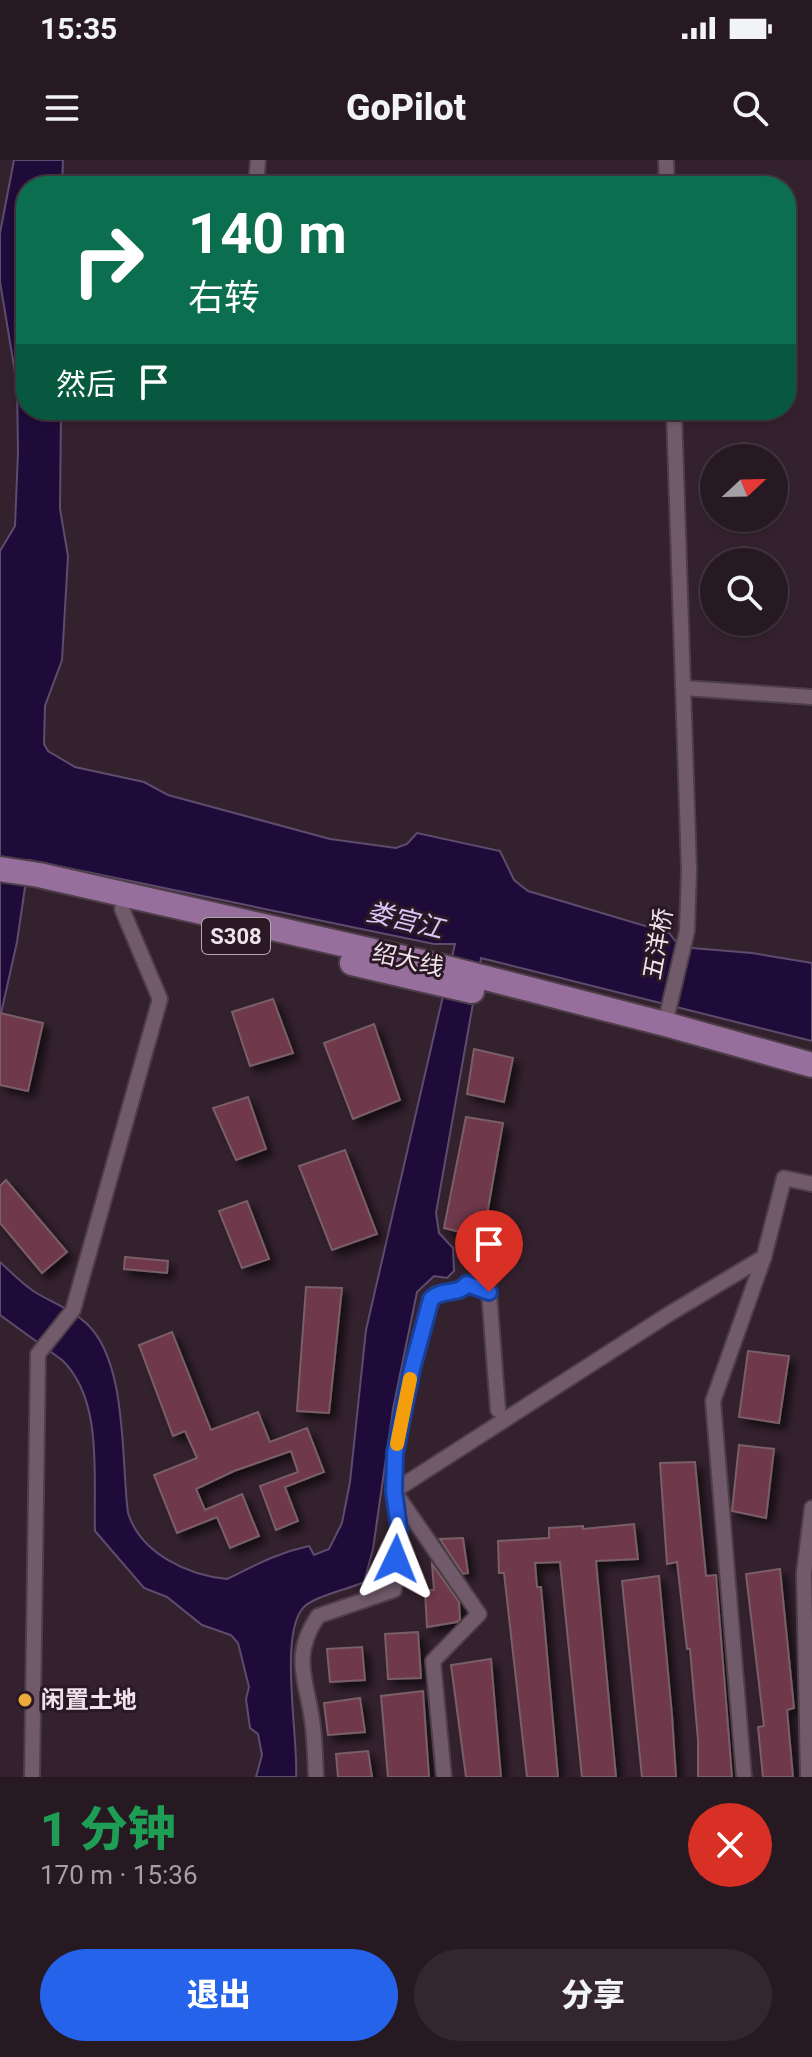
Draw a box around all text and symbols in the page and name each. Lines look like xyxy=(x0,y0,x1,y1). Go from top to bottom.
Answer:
text: 15:35 xyxy=(40,11,117,46)
icon: menu xyxy=(40,86,84,130)
icon: search xyxy=(728,86,772,130)
text: GoPilot xyxy=(346,87,466,129)
text: 140 m xyxy=(188,201,347,267)
icon: right xyxy=(56,208,160,312)
text: 右转 xyxy=(188,277,260,319)
icon: arrive xyxy=(132,360,176,404)
text: 然后 xyxy=(56,367,116,402)
north arrow xyxy=(700,444,788,532)
map controls xyxy=(700,444,788,636)
button: search xyxy=(700,548,788,636)
water label: 娄宫江 xyxy=(364,896,449,945)
street label: 五洋桥 xyxy=(638,906,678,982)
road number: S308 xyxy=(202,918,270,954)
street label: 绍大线 xyxy=(370,938,446,982)
pin xyxy=(455,1210,523,1292)
icon: arrive xyxy=(467,1222,511,1266)
position arrow xyxy=(354,1517,438,1601)
place label: 闲置土地 xyxy=(41,1686,137,1714)
marker: 闲置土地 xyxy=(16,1691,34,1709)
text: 1 分钟 xyxy=(40,1801,176,1858)
button: close xyxy=(688,1803,772,1887)
text: 170 m · 15:36 xyxy=(40,1860,198,1890)
button: 退出 xyxy=(40,1949,398,2041)
button: 分享 xyxy=(414,1949,772,2041)

